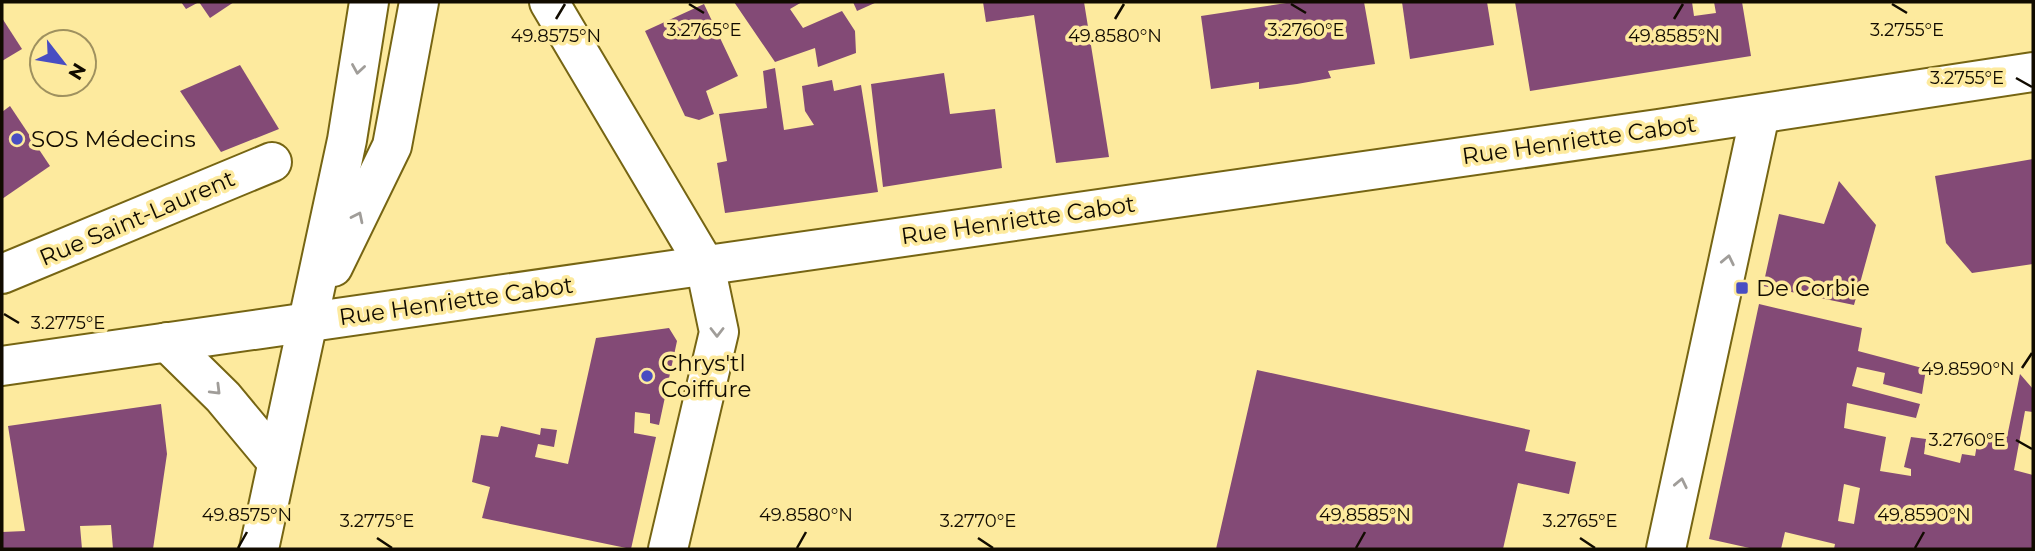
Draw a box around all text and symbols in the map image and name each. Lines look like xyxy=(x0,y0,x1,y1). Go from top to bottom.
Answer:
text: 3.2765°E xyxy=(666,19,742,41)
text: 3.2760°E xyxy=(1267,19,1345,41)
text: 3.2755°E xyxy=(1870,19,1944,41)
text: 49.8575°N xyxy=(511,25,601,47)
text: 49.8580°N xyxy=(1068,25,1162,47)
text: 49.8585°N xyxy=(1628,25,1720,47)
north arrow xyxy=(28,28,98,98)
text: N xyxy=(63,59,91,84)
one-way arrow xyxy=(351,63,366,75)
text: 3.2755°E xyxy=(1930,67,2004,89)
street label: Rue Henriette Cabot xyxy=(1460,110,1698,170)
place label: SOS Médecins xyxy=(31,125,196,153)
marker: SOS Médecins xyxy=(9,131,25,147)
street label: Rue Saint-Laurent xyxy=(35,164,239,272)
street label: Rue Henriette Cabot xyxy=(899,190,1137,250)
one-way arrow xyxy=(349,212,363,224)
one-way arrow xyxy=(1720,254,1735,266)
street label: Rue Henriette Cabot xyxy=(337,271,575,331)
place label: De Corbie xyxy=(1756,274,1870,302)
marker: De Corbie xyxy=(1734,280,1750,296)
text: 3.2775°E xyxy=(31,312,105,334)
one-way arrow xyxy=(709,327,725,338)
place label: Chrys'tl Coiffure xyxy=(661,349,751,403)
text: 49.8590°N xyxy=(1921,358,2015,380)
marker: Chrys'tl Coiffure xyxy=(639,368,655,384)
one-way arrow xyxy=(208,381,221,394)
text: 3.2760°E xyxy=(1928,429,2006,451)
one-way arrow xyxy=(1672,477,1687,489)
text: 49.8575°N xyxy=(202,504,292,526)
text: 49.8580°N xyxy=(759,504,853,526)
text: 49.8585°N xyxy=(1319,504,1411,526)
text: 49.8590°N xyxy=(1877,504,1971,526)
text: 3.2775°E xyxy=(340,510,414,532)
text: 3.2770°E xyxy=(940,510,1016,532)
text: 3.2765°E xyxy=(1542,510,1618,532)

